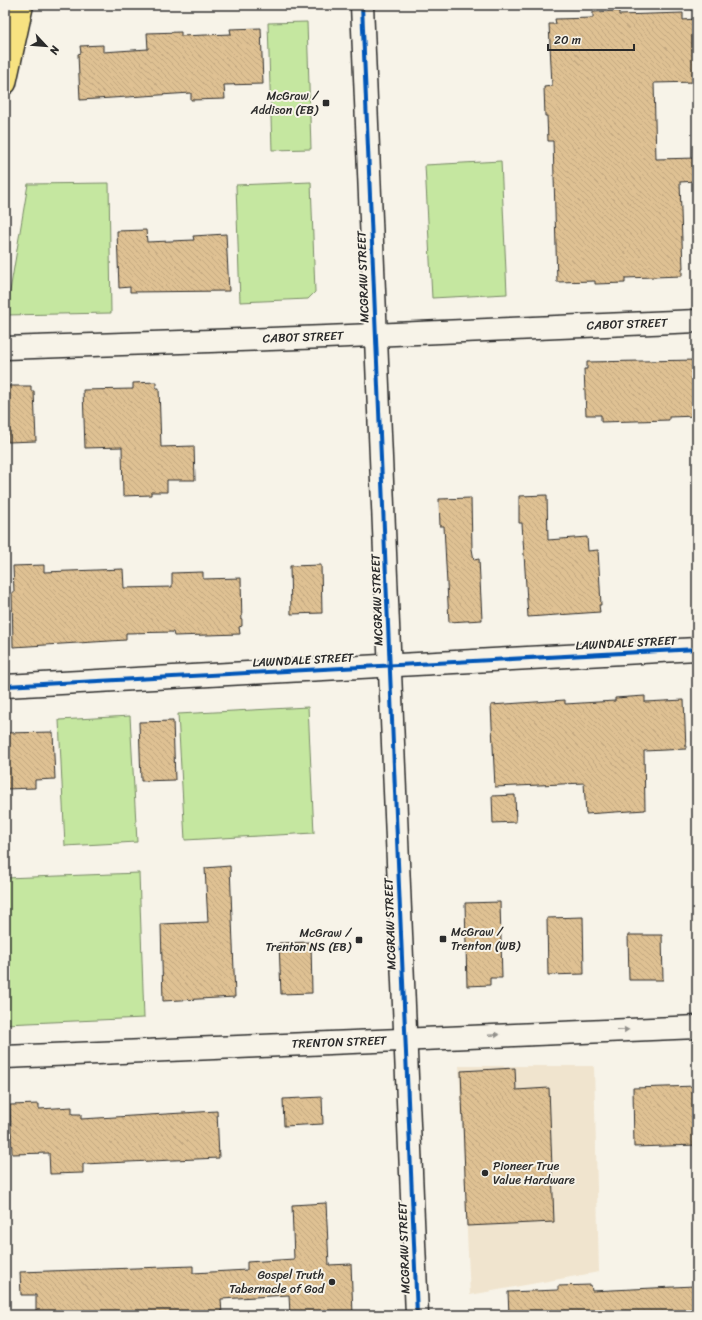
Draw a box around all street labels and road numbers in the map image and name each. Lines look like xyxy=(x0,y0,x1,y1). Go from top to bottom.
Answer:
street label: MCGRAW STREET xyxy=(350,230,376,323)
street label: CABOT STREET xyxy=(586,312,669,336)
street label: CABOT STREET xyxy=(262,325,345,349)
street label: MCGRAW STREET xyxy=(364,553,390,646)
street label: LAWNDALE STREET xyxy=(575,629,678,657)
street label: LAWNDALE STREET xyxy=(252,646,355,674)
street label: MCGRAW STREET xyxy=(377,877,403,970)
street label: TRENTON STREET xyxy=(291,1029,388,1055)
street label: MCGRAW STREET xyxy=(391,1201,417,1294)

